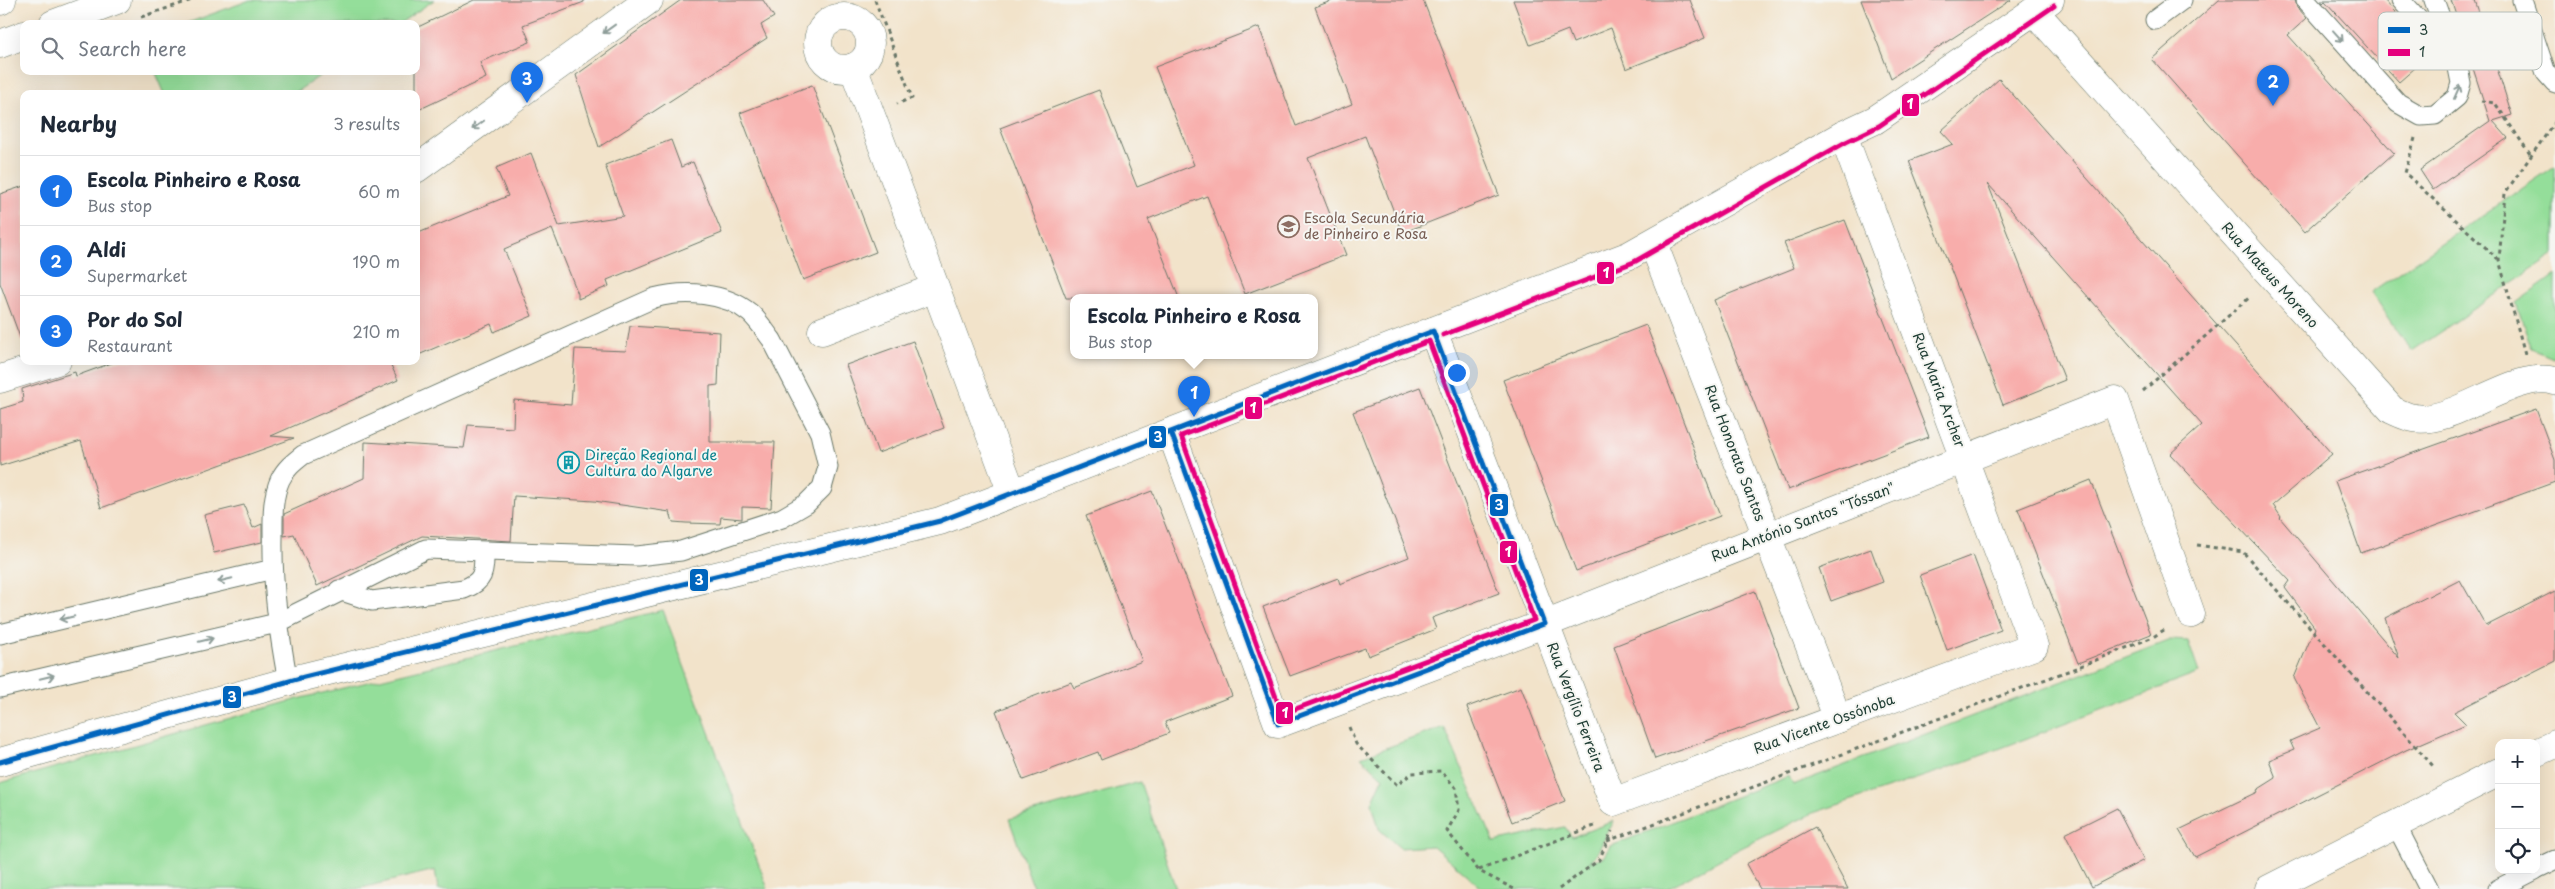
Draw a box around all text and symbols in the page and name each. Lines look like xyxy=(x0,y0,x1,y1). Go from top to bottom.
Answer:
legend xyxy=(2378,12,2542,70)
text: 3 xyxy=(2419,19,2428,40)
search box xyxy=(20,20,420,75)
one-way arrow xyxy=(602,24,616,34)
one-way arrow xyxy=(2332,30,2344,43)
icon: search xyxy=(38,34,66,62)
text: Search here xyxy=(78,34,187,62)
text: 1 xyxy=(2419,41,2425,62)
pin: 3 xyxy=(511,62,543,103)
pin: 2 xyxy=(2257,65,2289,106)
one-way arrow xyxy=(2452,85,2462,100)
line badge: 1 xyxy=(1901,93,1920,117)
text: 1 xyxy=(1907,93,1914,114)
text: Nearby xyxy=(40,107,117,139)
text: 3 results xyxy=(333,111,400,135)
one-way arrow xyxy=(471,120,485,130)
text: Escola Pinheiro e Rosa xyxy=(87,165,301,193)
text: 1 xyxy=(52,179,60,203)
text: 60 m xyxy=(358,179,400,203)
text: Bus stop xyxy=(87,193,152,217)
place label: Escola Secundária de Pinheiro e Rosa xyxy=(1304,207,1427,244)
school or university icon: Escola Secundária de Pinheiro e Rosa xyxy=(1276,214,1300,238)
street label: Rua Mateus Moreno xyxy=(2217,217,2324,333)
text: Aldi xyxy=(87,235,126,263)
text: 2 xyxy=(50,249,62,273)
text: 190 m xyxy=(352,249,400,273)
line badge: 1 xyxy=(1596,261,1615,285)
text: 1 xyxy=(1603,262,1610,283)
text: Supermarket xyxy=(87,263,187,287)
popup xyxy=(1070,294,1318,359)
text: Escola Pinheiro e Rosa xyxy=(1087,301,1301,329)
text: Por do Sol xyxy=(87,305,183,333)
text: 3 xyxy=(51,319,61,343)
text: 210 m xyxy=(352,319,400,343)
text: Bus stop xyxy=(1087,329,1152,353)
street label: Rua Maria Archer xyxy=(1908,329,1971,451)
text: Restaurant xyxy=(87,333,173,357)
your location xyxy=(1444,360,1470,386)
pin: 1 xyxy=(1178,376,1210,417)
street label: Rua Honorato Santos xyxy=(1700,382,1771,524)
line badge: 1 xyxy=(1244,396,1263,420)
text: 1 xyxy=(1250,397,1257,418)
line badge: 3 xyxy=(1148,425,1167,449)
text: 3 xyxy=(1153,426,1163,447)
place label: Direção Regional de Cultura do Algarve xyxy=(585,444,717,481)
building icon: Direção Regional de Cultura do Algarve xyxy=(557,451,581,475)
street label: Rua António Santos "Tóssan" xyxy=(1708,477,1898,566)
line badge: 3 xyxy=(1489,493,1509,517)
text: 3 xyxy=(1494,494,1504,515)
line badge: 1 xyxy=(1499,540,1518,564)
text: 1 xyxy=(1505,541,1512,562)
line badge: 3 xyxy=(689,568,709,592)
text: 3 xyxy=(694,569,704,590)
one-way arrow xyxy=(218,576,234,585)
one-way arrow xyxy=(60,614,76,623)
one-way arrow xyxy=(197,635,213,644)
street label: Rua Vergílio Ferreira xyxy=(1542,639,1611,775)
one-way arrow xyxy=(39,672,55,681)
line badge: 3 xyxy=(222,685,242,709)
text: 3 xyxy=(227,686,237,707)
street label: Rua Vicente Ossónoba xyxy=(1750,688,1898,759)
line badge: 1 xyxy=(1275,701,1294,725)
text: 1 xyxy=(1282,702,1289,723)
map controls xyxy=(2495,739,2540,874)
button: + xyxy=(2495,739,2540,784)
button: − xyxy=(2495,784,2540,829)
button: locate xyxy=(2495,829,2540,874)

